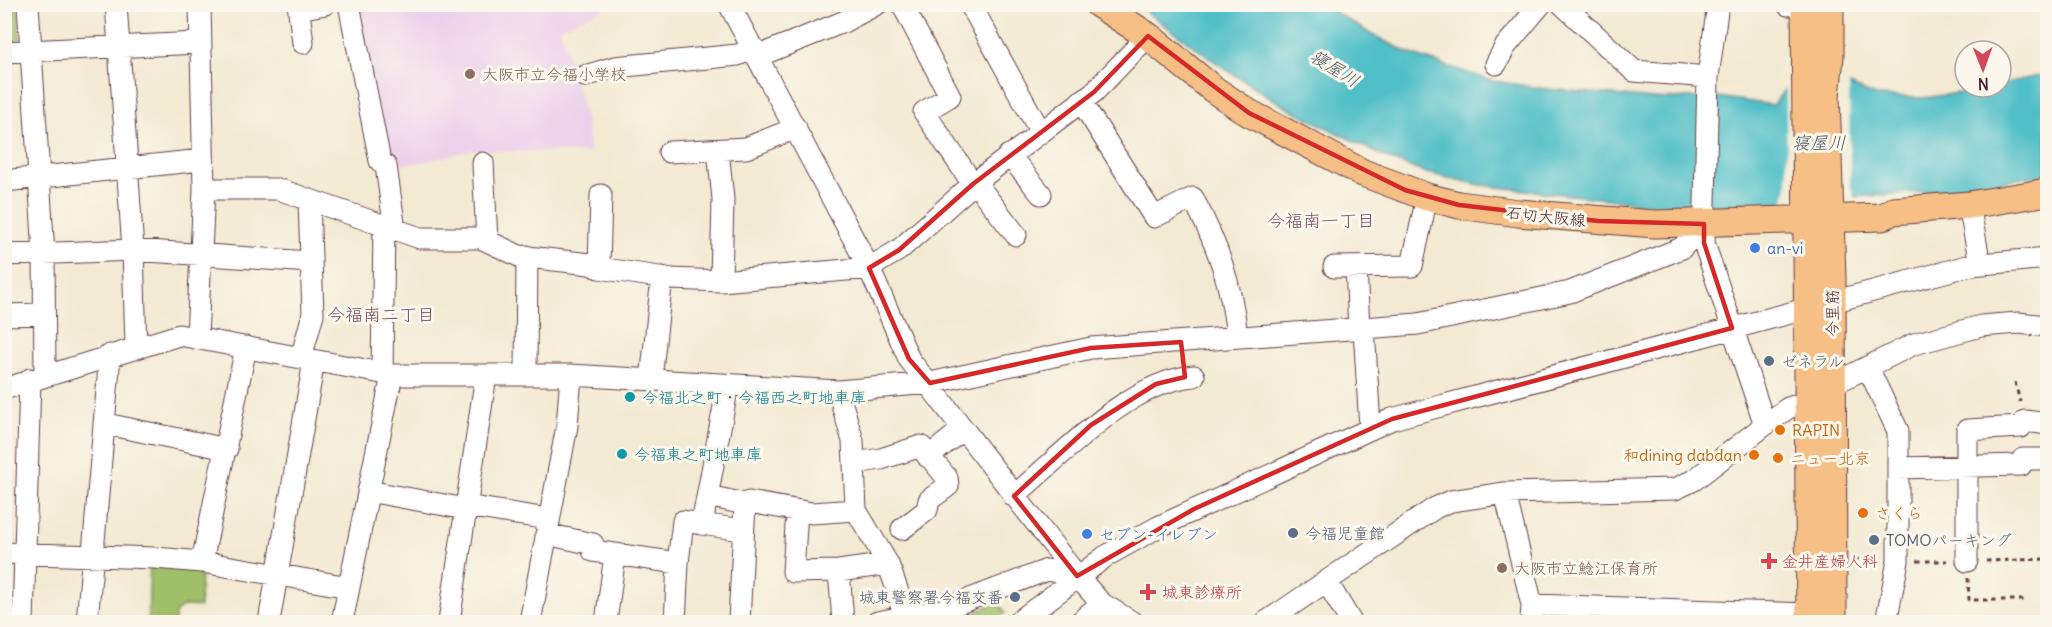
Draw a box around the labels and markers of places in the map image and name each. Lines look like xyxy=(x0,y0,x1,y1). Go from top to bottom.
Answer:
place label: 大阪市立今福小学校 xyxy=(482,64,626,84)
marker: 大阪市立今福小学校 xyxy=(463,67,477,81)
place label: an-vi xyxy=(1767,238,1803,258)
marker: an-vi xyxy=(1748,241,1762,255)
place label: ゼネラル xyxy=(1781,351,1844,371)
marker: ゼネラル xyxy=(1762,354,1776,368)
place label: 今福北之町・今福西之町地車庫 xyxy=(642,387,866,407)
marker: 今福北之町・今福西之町地車庫 xyxy=(623,390,637,404)
place label: RAPIN xyxy=(1792,420,1840,440)
marker: RAPIN xyxy=(1773,423,1787,437)
place label: 今福東之町地車庫 xyxy=(634,444,762,464)
place label: 和dining dabdan xyxy=(1623,445,1742,465)
marker: 今福東之町地車庫 xyxy=(615,447,629,461)
marker: 和dining dabdan xyxy=(1747,448,1761,462)
place label: ニュー北京 xyxy=(1790,448,1870,468)
marker: ニュー北京 xyxy=(1771,451,1785,465)
place label: さくら xyxy=(1875,503,1923,523)
marker: さくら xyxy=(1856,506,1870,520)
place label: 今福児童館 xyxy=(1305,523,1385,543)
place label: セブン-イレブン xyxy=(1099,524,1218,544)
marker: 今福児童館 xyxy=(1286,526,1300,540)
marker: セブン-イレブン xyxy=(1080,527,1094,541)
place label: TOMOパーキング xyxy=(1886,530,2012,550)
marker: TOMOパーキング xyxy=(1867,533,1881,547)
place label: 金井産婦人科 xyxy=(1782,551,1878,571)
marker: 金井産婦人科 xyxy=(1760,552,1778,570)
place label: 大阪市立鯰江保育所 xyxy=(1514,558,1658,578)
marker: 大阪市立鯰江保育所 xyxy=(1495,561,1509,575)
place label: 城東診療所 xyxy=(1162,582,1242,602)
marker: 城東診療所 xyxy=(1139,583,1157,601)
place label: 城東警察署今福交番 xyxy=(859,587,1003,607)
marker: 城東警察署今福交番 xyxy=(1008,590,1022,604)

